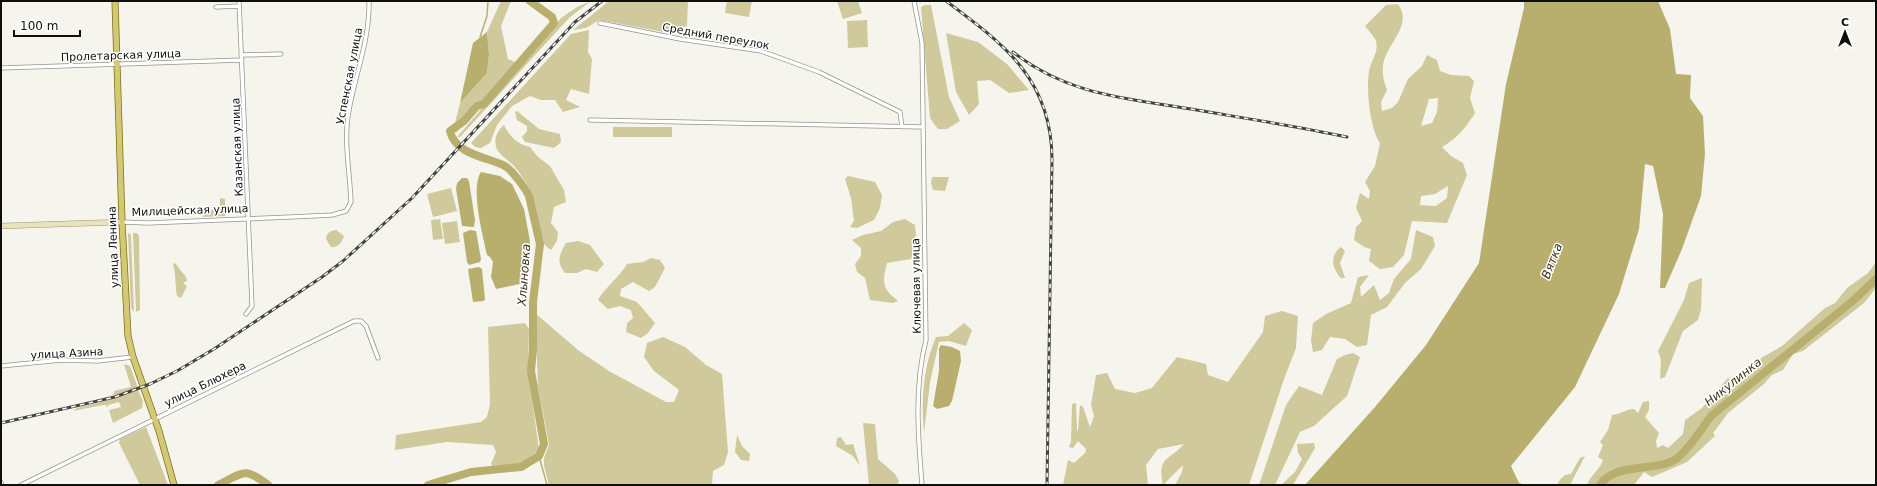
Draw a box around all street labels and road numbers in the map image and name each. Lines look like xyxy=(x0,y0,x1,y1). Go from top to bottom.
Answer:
street label: Средний переулок xyxy=(661,21,771,52)
street label: Успенская улица xyxy=(334,27,365,126)
street label: Пролетарская улица xyxy=(61,47,181,64)
street label: Казанская улица xyxy=(229,97,246,197)
street label: Милицейская улица xyxy=(131,202,249,219)
street label: улица Ленина xyxy=(106,206,121,288)
street label: Ключевая улица xyxy=(909,238,924,334)
street label: улица Азина xyxy=(30,345,104,362)
street label: улица Блюхера xyxy=(162,359,248,410)

